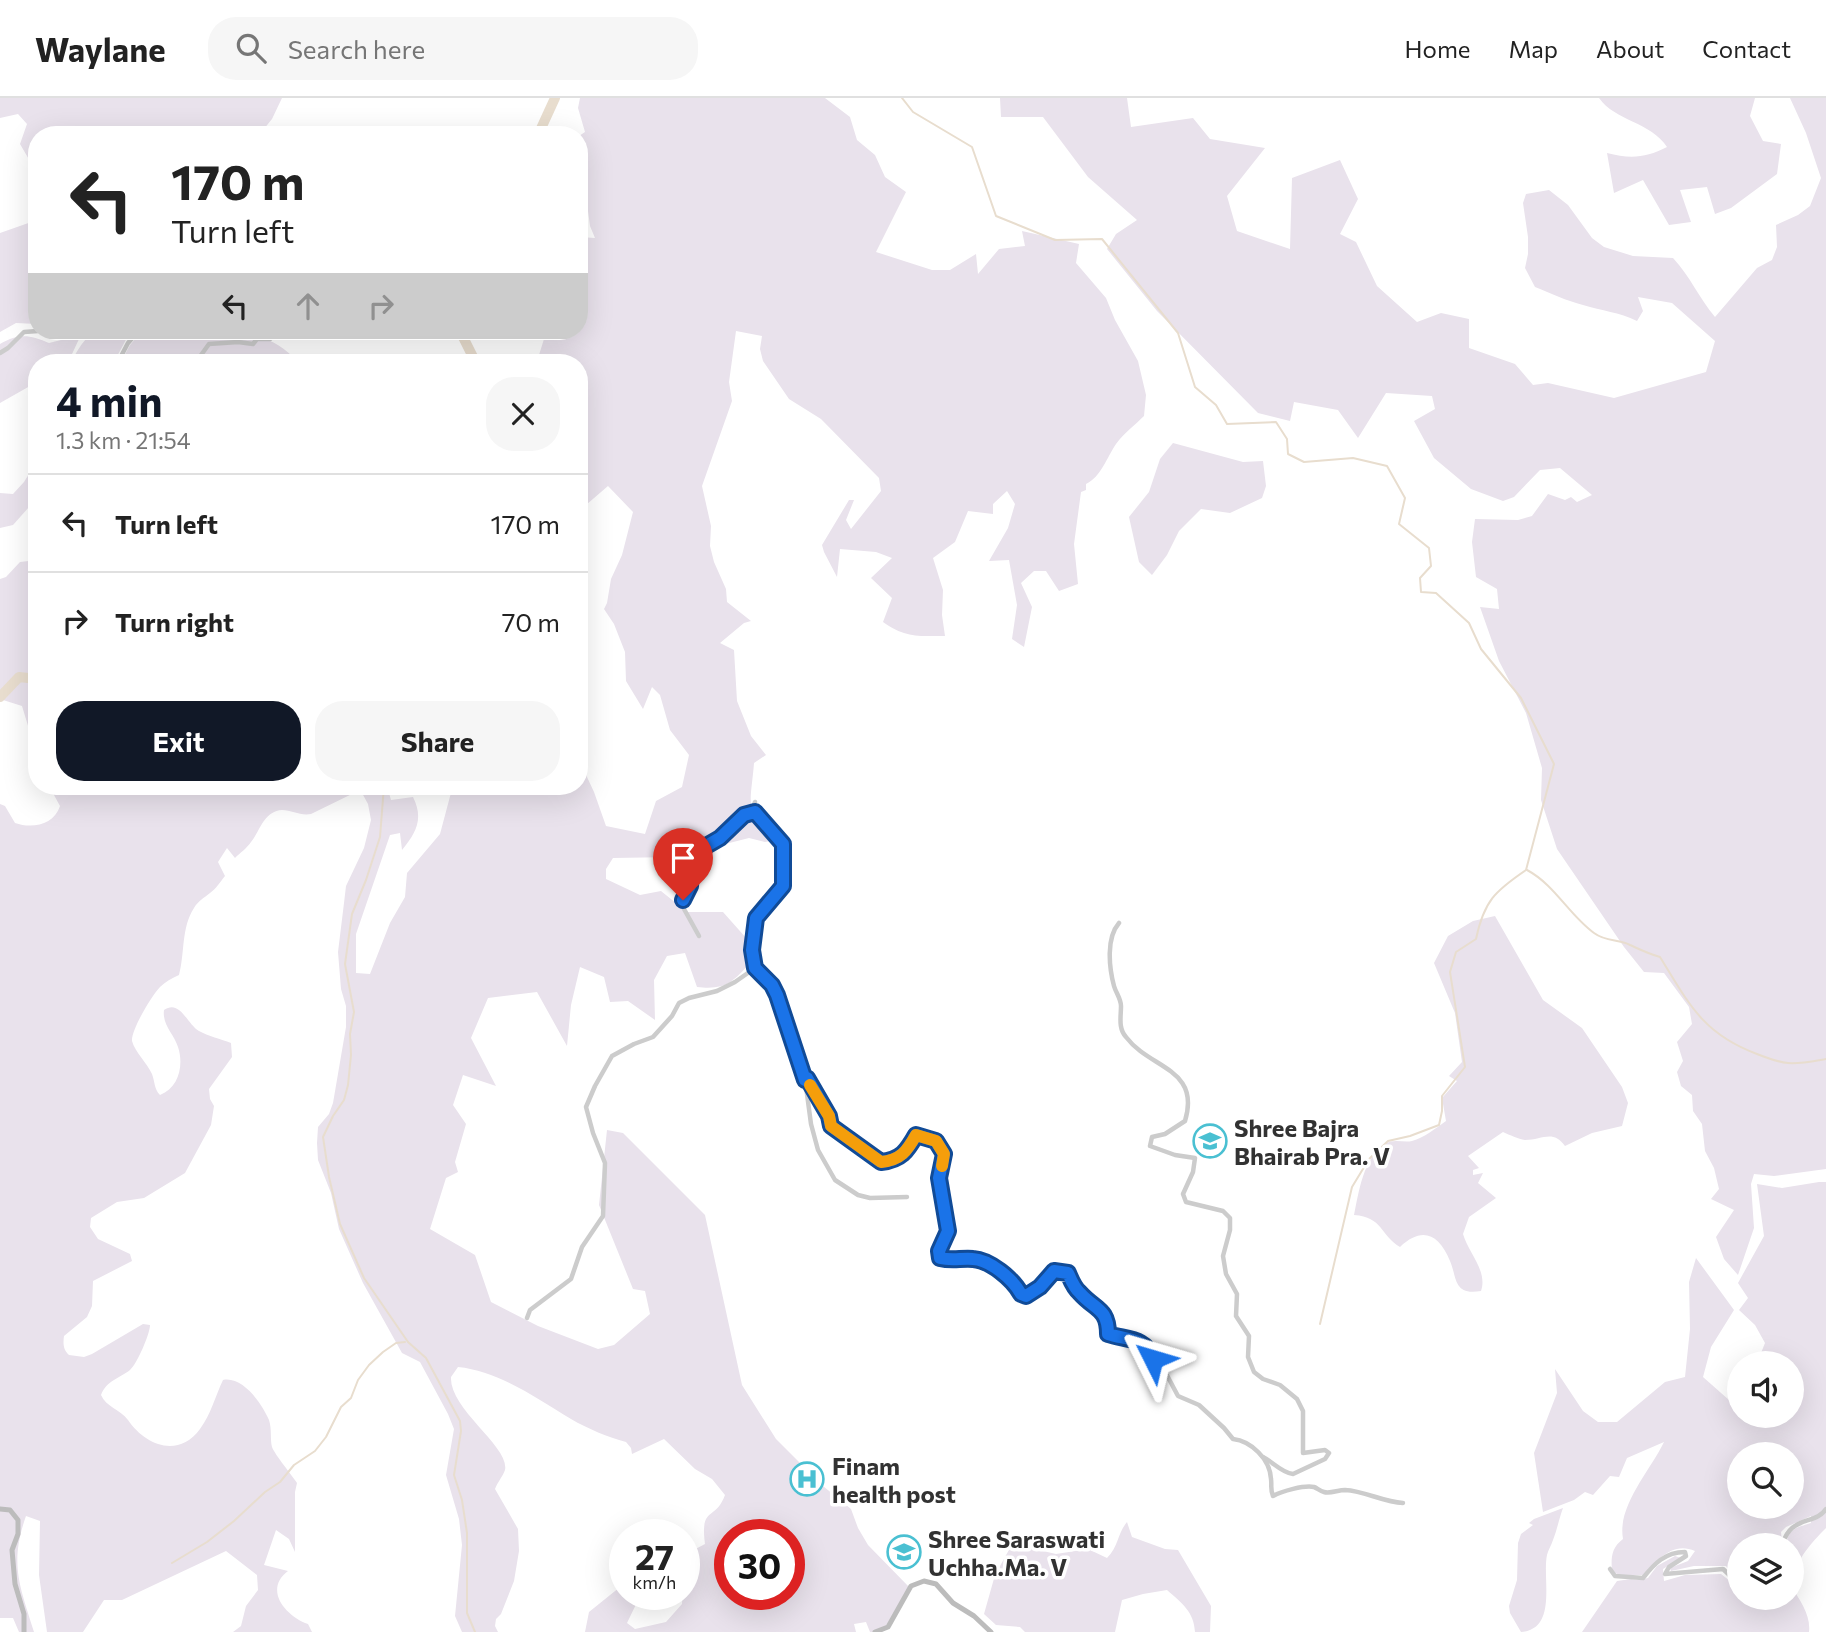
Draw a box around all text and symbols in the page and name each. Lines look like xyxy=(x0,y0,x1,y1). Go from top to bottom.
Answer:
search box xyxy=(208,17,698,80)
text: Waylane xyxy=(35,28,166,69)
icon: search xyxy=(232,29,270,67)
text: Search here xyxy=(288,33,425,64)
text: Home xyxy=(1405,34,1471,63)
text: Map xyxy=(1509,34,1558,63)
text: About xyxy=(1596,34,1664,63)
text: Contact xyxy=(1702,34,1791,63)
text: 170 m xyxy=(171,150,304,210)
icon: left xyxy=(56,154,147,245)
text: Turn left xyxy=(171,210,295,250)
icon: left xyxy=(216,287,254,325)
icon: ahead xyxy=(289,287,327,325)
icon: right xyxy=(362,287,400,325)
text: 4 min xyxy=(56,374,162,426)
button: close xyxy=(486,377,560,451)
text: 1.3 km · 21:54 xyxy=(56,426,191,454)
icon: left xyxy=(56,504,94,542)
text: Turn left xyxy=(115,508,218,539)
text: 170 m xyxy=(491,508,560,539)
icon: right xyxy=(56,602,94,640)
text: Turn right xyxy=(115,606,234,637)
text: 70 m xyxy=(502,606,560,637)
button: Exit xyxy=(56,701,301,781)
button: Share xyxy=(315,701,560,781)
pin xyxy=(653,828,713,900)
icon: arrive xyxy=(664,839,702,877)
place label: Shree Bajra Bhairab Pra. V xyxy=(1234,1113,1390,1170)
school or university icon: Shree Bajra Bhairab Pra. V xyxy=(1191,1122,1229,1160)
position arrow xyxy=(1116,1322,1190,1396)
map controls xyxy=(1727,1351,1804,1610)
button: sound xyxy=(1727,1351,1804,1428)
button: search xyxy=(1727,1442,1804,1519)
place label: Finam health post xyxy=(832,1451,956,1508)
hospital icon: Finam health post xyxy=(788,1460,826,1498)
speed limit sign: 30 xyxy=(714,1519,805,1610)
place label: Shree Saraswati Uchha.Ma. V xyxy=(928,1524,1105,1581)
school or university icon: Shree Saraswati Uchha.Ma. V xyxy=(885,1533,923,1571)
button: layers xyxy=(1727,1533,1804,1610)
text: 27 xyxy=(635,1534,674,1577)
text: km/h xyxy=(633,1571,676,1593)

